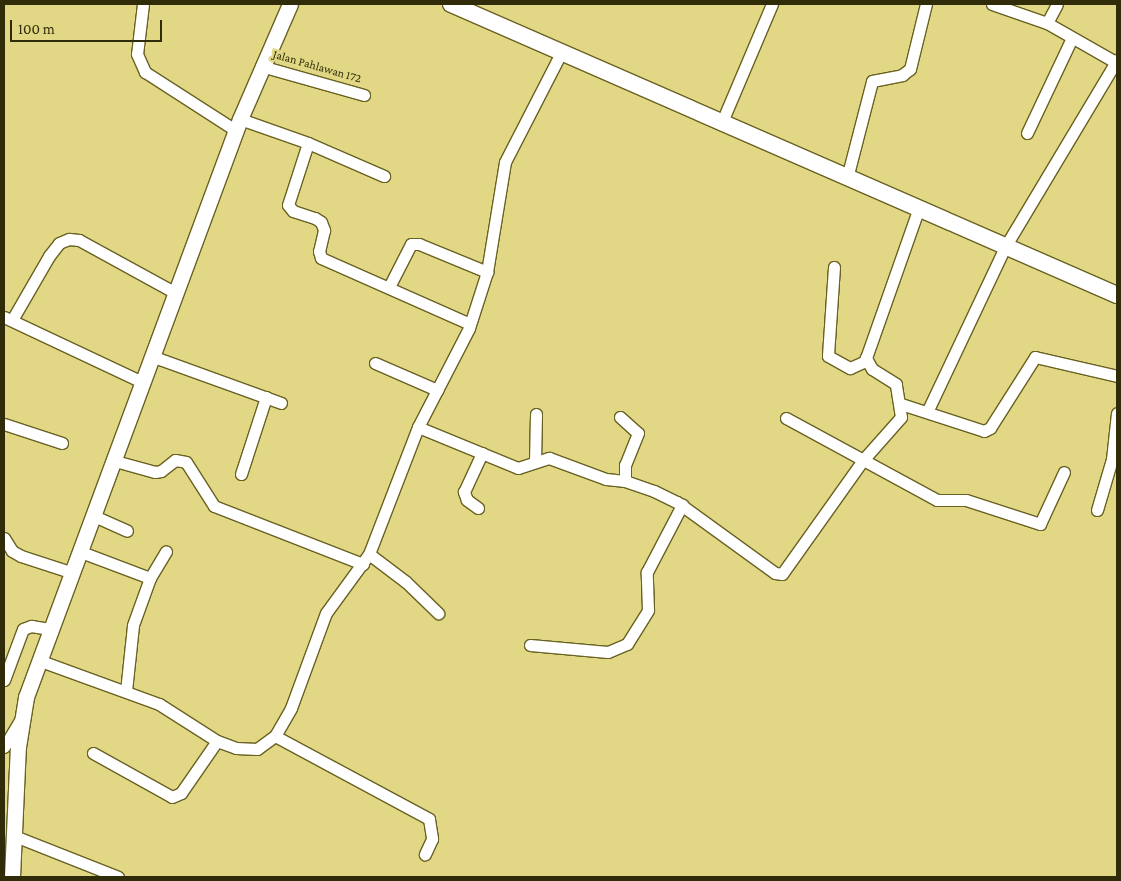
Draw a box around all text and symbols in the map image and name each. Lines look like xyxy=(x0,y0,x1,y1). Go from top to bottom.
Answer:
scale bar xyxy=(12,10,165,42)
text: 100 m xyxy=(18,21,55,37)
street label: Jalan Pahlawan 172 xyxy=(271,48,363,86)

